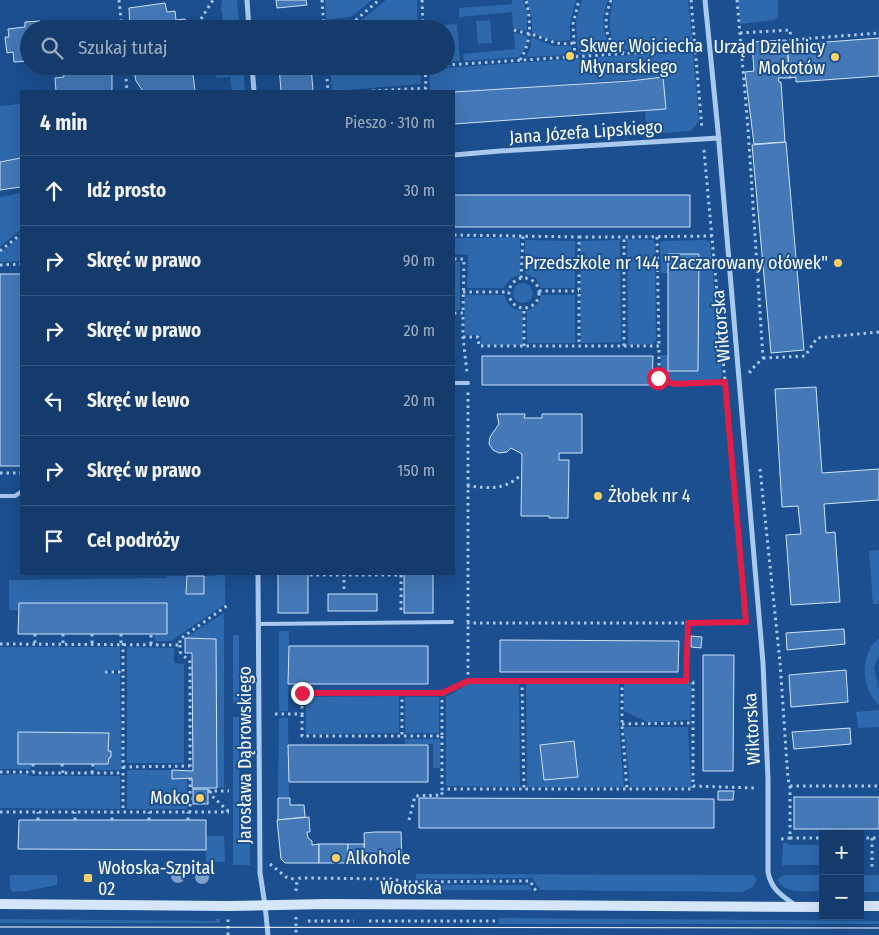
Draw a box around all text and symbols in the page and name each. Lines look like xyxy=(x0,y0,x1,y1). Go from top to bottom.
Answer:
search box xyxy=(20,20,455,75)
icon: search xyxy=(38,34,66,62)
place label: Skwer Wojciecha Młynarskiego xyxy=(580,35,703,78)
text: Szukaj tutaj xyxy=(78,36,168,59)
place label: Urząd Dzielnicy Mokotów xyxy=(713,36,825,79)
marker: Skwer Wojciecha Młynarskiego xyxy=(564,50,576,62)
marker: Urząd Dzielnicy Mokotów xyxy=(829,51,841,63)
text: 4 min xyxy=(40,110,88,136)
text: Pieszo · 310 m xyxy=(345,113,435,132)
street label: Jana Józefa Lipskiego xyxy=(509,116,663,148)
icon: ahead xyxy=(40,177,68,205)
text: Idź prosto xyxy=(87,179,166,202)
text: 30 m xyxy=(403,181,435,200)
icon: right xyxy=(40,247,68,275)
text: Skręć w prawo xyxy=(87,249,201,272)
text: 90 m xyxy=(403,251,435,270)
place label: Przedszkole nr 144 "Zaczarowany ołówek" xyxy=(524,252,828,274)
marker: Przedszkole nr 144 "Zaczarowany ołówek" xyxy=(832,257,844,269)
street label: Wiktorska xyxy=(707,289,735,363)
icon: right xyxy=(40,317,68,345)
text: Skręć w prawo xyxy=(87,319,201,342)
text: 20 m xyxy=(404,321,435,340)
route start xyxy=(647,367,670,390)
icon: left xyxy=(40,387,68,415)
text: Skręć w lewo xyxy=(87,389,190,412)
text: 20 m xyxy=(404,391,435,410)
icon: right xyxy=(40,457,68,485)
text: Skręć w prawo xyxy=(87,459,201,482)
text: 150 m xyxy=(397,461,435,480)
place label: Żłobek nr 4 xyxy=(608,485,691,507)
marker: Żłobek nr 4 xyxy=(592,490,604,502)
icon: arrive xyxy=(40,527,68,555)
text: Cel podróży xyxy=(87,529,180,552)
street label: Jarosława Dąbrowskiego xyxy=(234,666,256,844)
route end xyxy=(291,682,314,705)
street label: Wiktorska xyxy=(739,692,765,766)
place label: Moko xyxy=(150,787,190,809)
marker: Moko xyxy=(194,792,206,804)
map controls xyxy=(819,830,864,920)
button: + xyxy=(819,830,864,875)
place label: Alkohole xyxy=(346,847,411,869)
marker: Alkohole xyxy=(330,852,342,864)
place label: Wołoska-Szpital 02 xyxy=(98,857,215,900)
marker: Wołoska-Szpital 02 xyxy=(82,872,94,884)
button: − xyxy=(819,875,864,920)
street label: Wołoska xyxy=(380,877,442,899)

